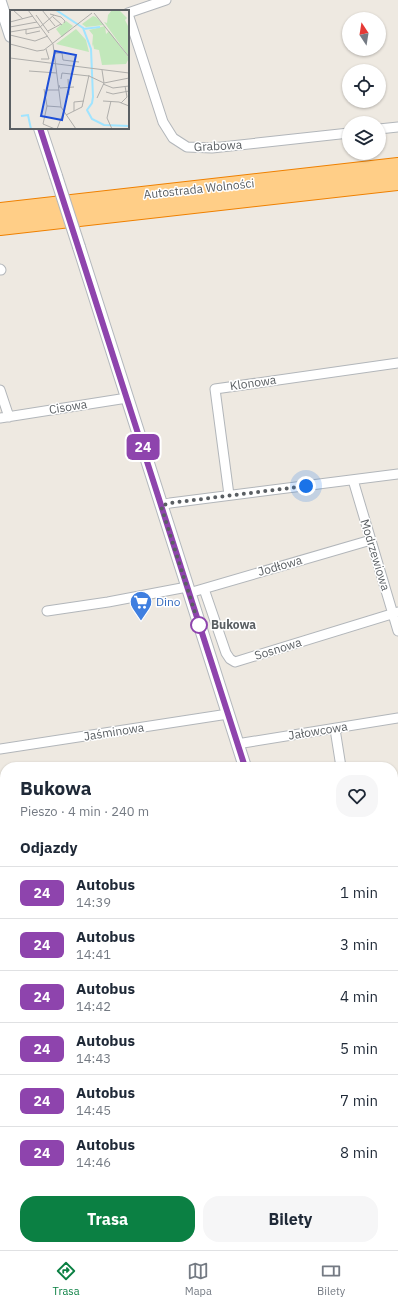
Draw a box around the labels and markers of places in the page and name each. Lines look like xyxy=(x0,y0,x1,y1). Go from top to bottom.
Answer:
supermarket icon: Dino xyxy=(128,589,154,622)
place label: Dino xyxy=(156,594,181,609)
marker: Bukowa xyxy=(190,616,208,634)
place label: Bukowa xyxy=(211,617,256,632)

